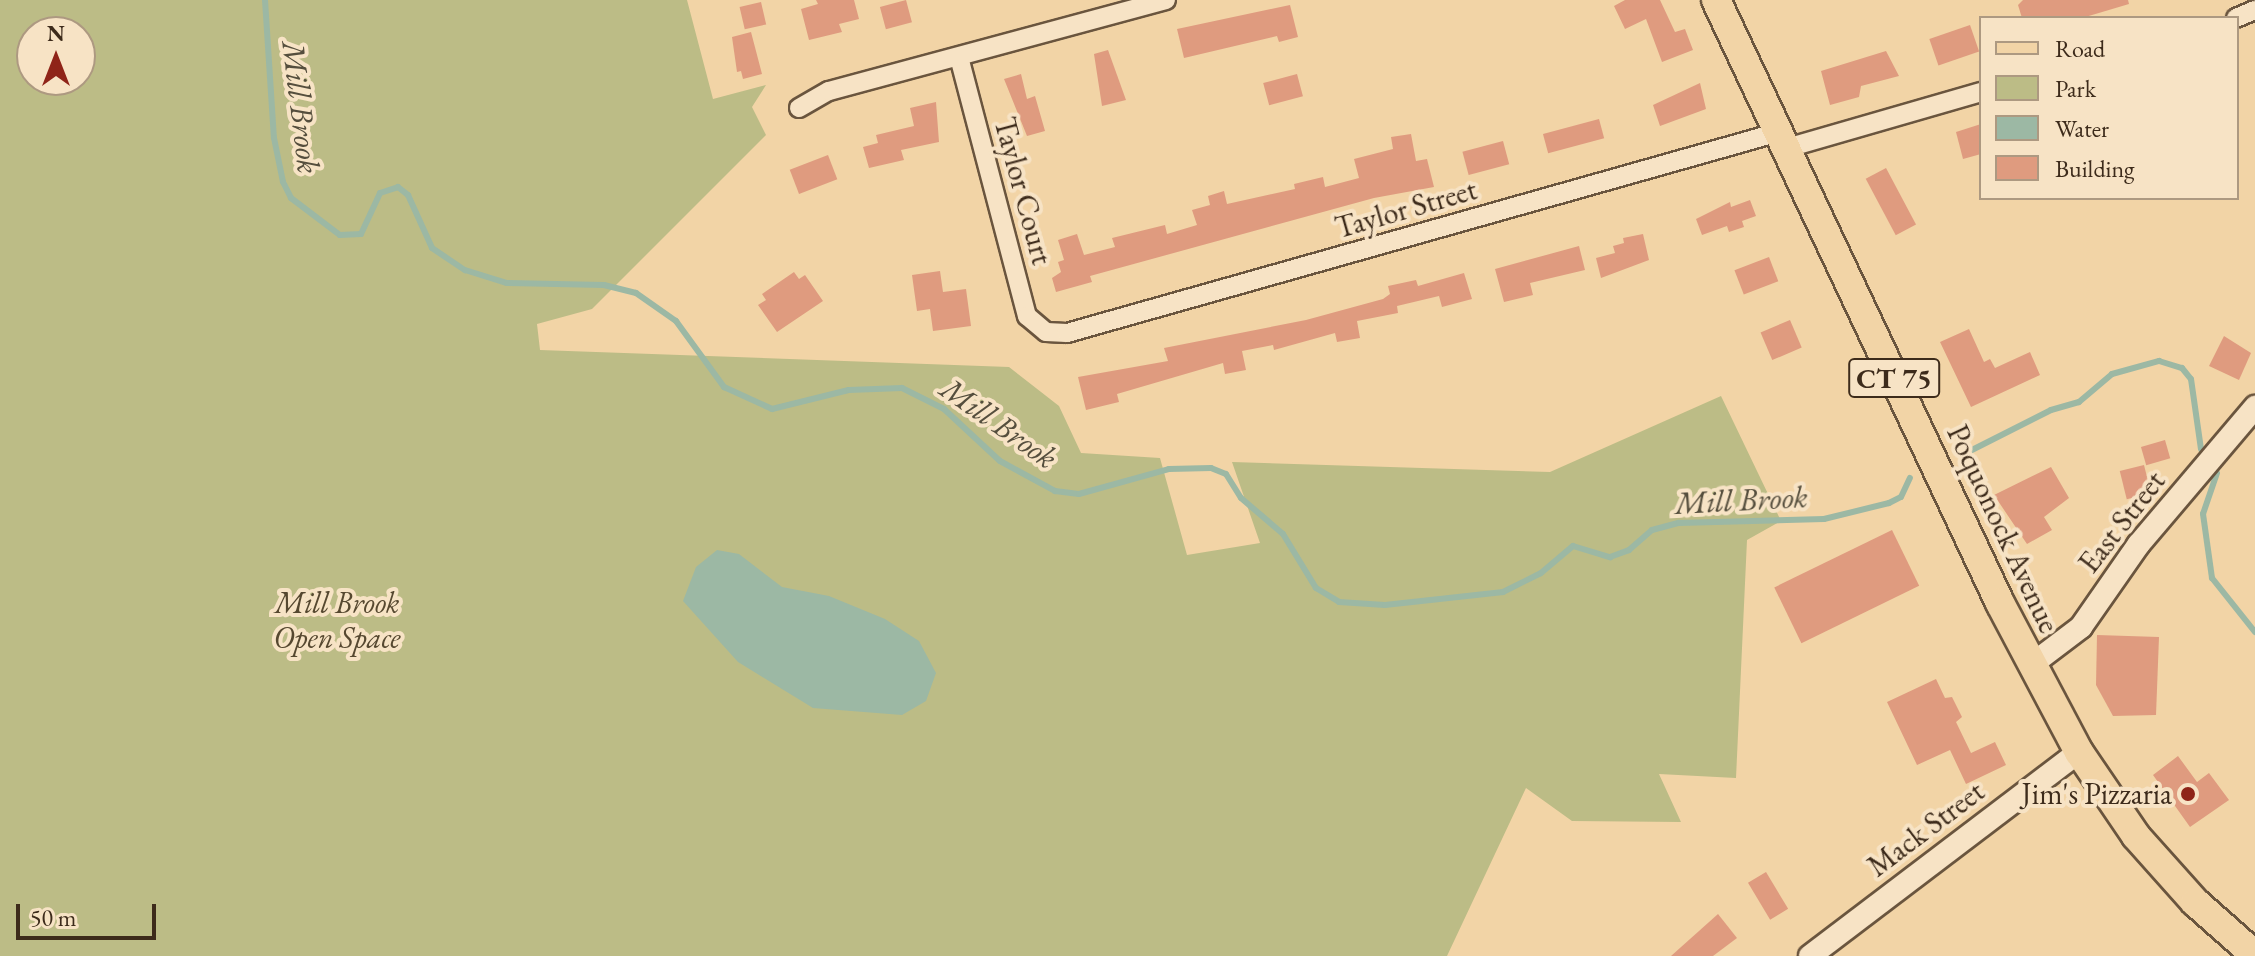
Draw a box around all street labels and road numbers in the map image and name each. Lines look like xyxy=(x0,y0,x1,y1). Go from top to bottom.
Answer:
street label: Taylor Court xyxy=(986,113,1060,269)
street label: Taylor Street xyxy=(1331,172,1481,246)
road number: CT 75 xyxy=(1848,354,1940,402)
street label: Poquonock Avenue xyxy=(1939,419,2067,639)
street label: East Street xyxy=(2071,464,2173,580)
street label: Mack Street xyxy=(1861,774,1991,884)

